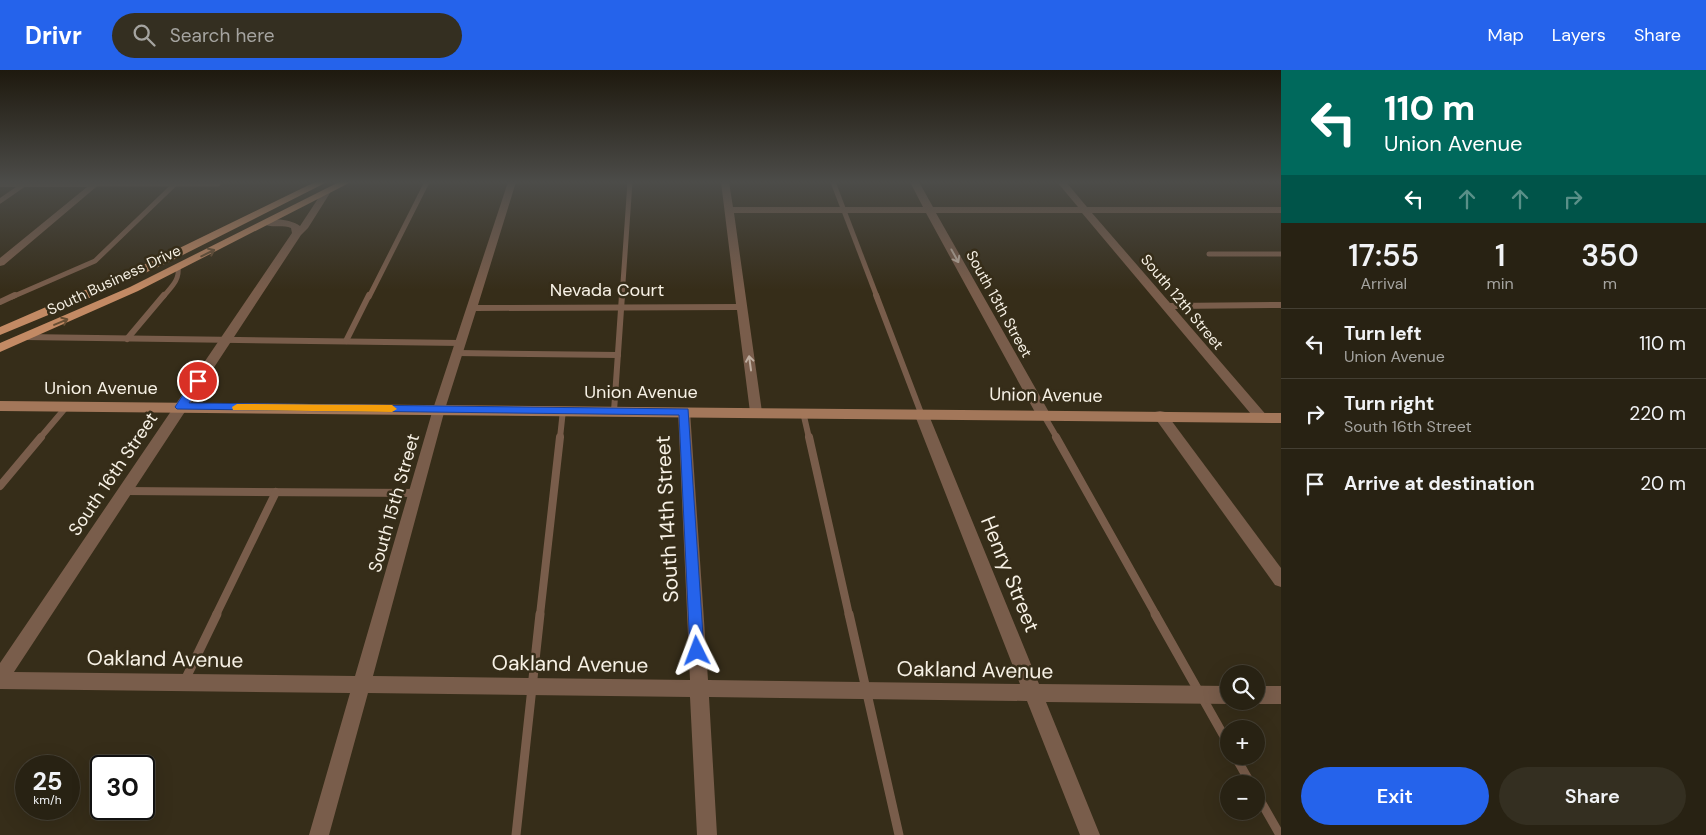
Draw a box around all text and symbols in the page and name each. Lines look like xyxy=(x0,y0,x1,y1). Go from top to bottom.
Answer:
search box xyxy=(112,13,462,58)
text: Drivr xyxy=(25,20,82,51)
icon: search xyxy=(130,21,158,49)
text: Search here xyxy=(170,23,275,48)
text: Map xyxy=(1488,23,1524,47)
text: Layers xyxy=(1552,23,1606,47)
text: Share xyxy=(1634,23,1681,47)
text: 110 m xyxy=(1384,85,1475,131)
icon: left xyxy=(1301,90,1366,155)
text: Union Avenue xyxy=(1384,129,1523,158)
icon: left xyxy=(1400,185,1428,213)
icon: ahead xyxy=(1453,185,1481,213)
icon: ahead xyxy=(1506,185,1534,213)
icon: right xyxy=(1559,185,1587,213)
text: 17:55 xyxy=(1348,236,1419,275)
text: 1 xyxy=(1495,236,1505,275)
text: 350 xyxy=(1581,236,1639,275)
street label: South Business Drive xyxy=(44,240,184,320)
one-way arrow xyxy=(200,247,215,257)
street label: South 13th Street xyxy=(961,247,1037,361)
one-way arrow xyxy=(950,248,960,263)
street label: South 12th Street xyxy=(1136,250,1228,354)
text: Arrival xyxy=(1360,273,1407,294)
text: min xyxy=(1487,273,1514,294)
text: m xyxy=(1603,273,1617,294)
street label: Nevada Court xyxy=(550,278,664,302)
one-way arrow xyxy=(53,316,68,326)
text: Turn left xyxy=(1344,321,1422,346)
icon: left xyxy=(1301,330,1329,358)
text: 110 m xyxy=(1639,331,1686,356)
text: Union Avenue xyxy=(1344,346,1445,367)
one-way arrow xyxy=(745,356,755,372)
pin xyxy=(177,360,219,402)
icon: arrive xyxy=(184,367,212,395)
street label: Union Avenue xyxy=(44,376,158,400)
street label: Union Avenue xyxy=(584,380,698,404)
street label: Union Avenue xyxy=(989,382,1103,408)
text: Turn right xyxy=(1344,391,1434,416)
icon: right xyxy=(1301,400,1329,428)
text: 220 m xyxy=(1629,401,1686,426)
street label: South 16th Street xyxy=(63,408,163,540)
text: South 16th Street xyxy=(1344,416,1472,437)
street label: South 15th Street xyxy=(363,431,425,575)
street label: South 14th Street xyxy=(649,435,685,603)
icon: arrive xyxy=(1301,470,1329,498)
text: Arrive at destination xyxy=(1344,471,1535,496)
text: 20 m xyxy=(1640,471,1686,496)
street label: Henry Street xyxy=(974,512,1046,636)
position arrow xyxy=(670,624,722,676)
street label: Oakland Avenue xyxy=(86,644,244,674)
street label: Oakland Avenue xyxy=(491,649,649,679)
street label: Oakland Avenue xyxy=(896,655,1054,685)
map controls xyxy=(1220,665,1265,820)
button: search xyxy=(1220,665,1265,710)
button: + xyxy=(1220,720,1265,765)
speed limit sign: 30 xyxy=(90,755,155,820)
text: 25 xyxy=(33,765,62,798)
button: Exit xyxy=(1301,767,1489,825)
button: Share xyxy=(1499,767,1686,825)
button: − xyxy=(1220,775,1265,820)
text: km/h xyxy=(33,792,62,808)

